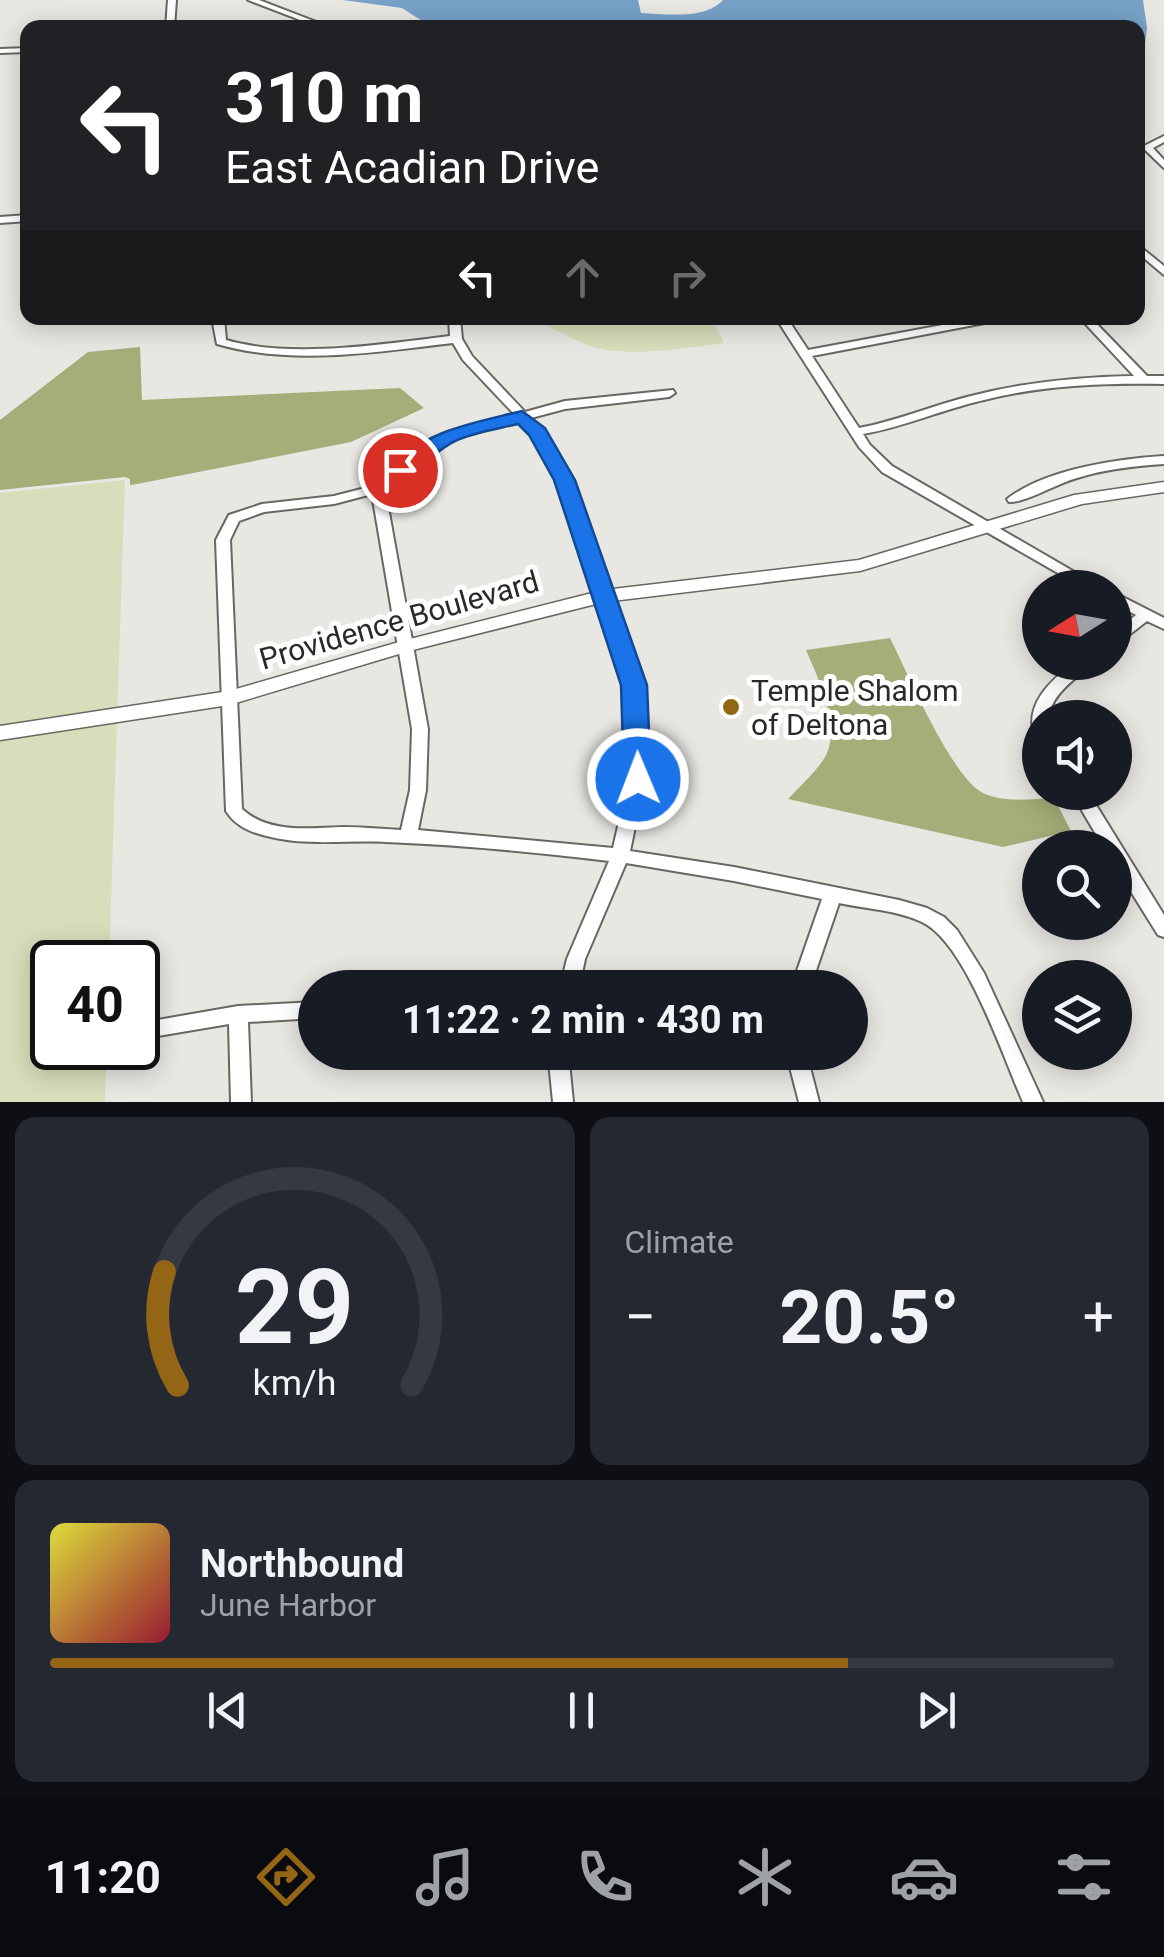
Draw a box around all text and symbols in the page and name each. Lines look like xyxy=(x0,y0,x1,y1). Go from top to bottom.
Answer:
text: 310 m xyxy=(225,57,424,139)
icon: left xyxy=(60,60,190,190)
text: East Acadian Drive xyxy=(225,141,599,194)
icon: left xyxy=(450,250,505,305)
icon: ahead xyxy=(555,250,610,305)
icon: right xyxy=(660,250,715,305)
pin xyxy=(358,428,443,513)
icon: arrive xyxy=(373,443,428,498)
street label: Providence Boulevard xyxy=(255,563,543,677)
north arrow xyxy=(1022,570,1132,680)
map controls xyxy=(1022,570,1132,1070)
place label: Temple Shalom of Deltona xyxy=(751,673,959,742)
marker: Temple Shalom of Deltona xyxy=(720,696,742,718)
button: sound xyxy=(1022,700,1132,810)
position arrow xyxy=(586,727,690,831)
button: search xyxy=(1022,830,1132,940)
speed limit sign: 40 xyxy=(30,940,160,1070)
button: layers xyxy=(1022,960,1132,1070)
text: 11:22 · 2 min · 430 m xyxy=(402,998,764,1042)
text: Climate xyxy=(625,1223,734,1261)
text: 29 xyxy=(235,1247,354,1368)
text: 20.5° xyxy=(779,1273,959,1361)
text: − xyxy=(625,1285,656,1349)
text: + xyxy=(1083,1285,1114,1349)
text: km/h xyxy=(253,1362,337,1404)
text: Northbound xyxy=(200,1542,404,1586)
text: June Harbor xyxy=(200,1586,376,1624)
icon: previous xyxy=(200,1683,255,1738)
icon: pause xyxy=(554,1683,609,1738)
icon: next xyxy=(909,1683,964,1738)
icon: directions xyxy=(251,1842,321,1912)
icon: music xyxy=(410,1842,480,1912)
icon: phone xyxy=(570,1842,640,1912)
icon: climate xyxy=(730,1842,800,1912)
icon: car xyxy=(889,1842,959,1912)
icon: filters xyxy=(1049,1842,1119,1912)
text: 11:20 xyxy=(45,1851,161,1904)

